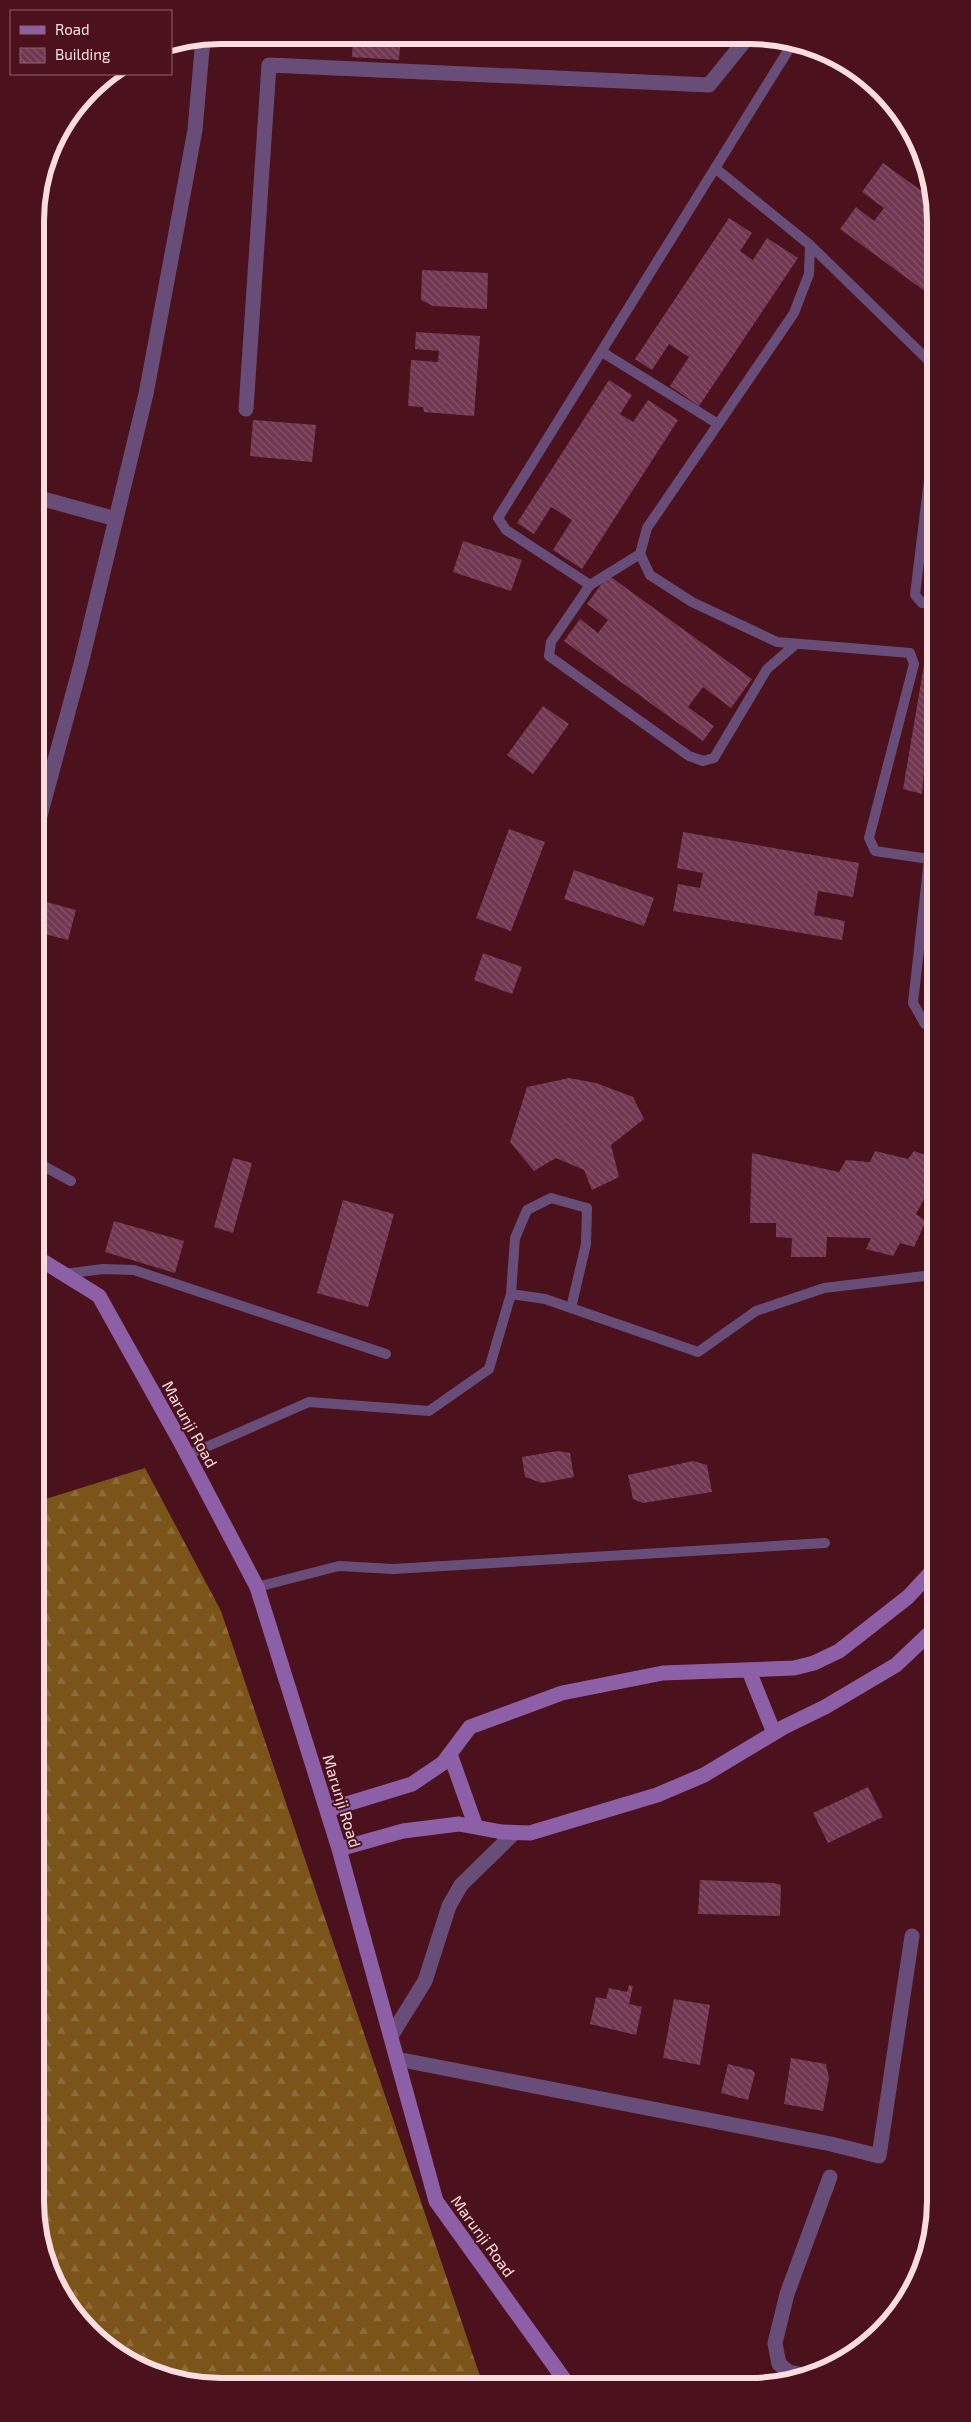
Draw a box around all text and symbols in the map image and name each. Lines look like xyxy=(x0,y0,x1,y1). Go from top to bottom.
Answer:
legend xyxy=(10,10,172,75)
text: Road xyxy=(55,20,90,38)
text: Building xyxy=(55,45,111,63)
street label: Marunji Road xyxy=(158,1377,222,1471)
street label: Marunji Road xyxy=(318,1752,366,1850)
street label: Marunji Road xyxy=(447,2191,519,2281)

